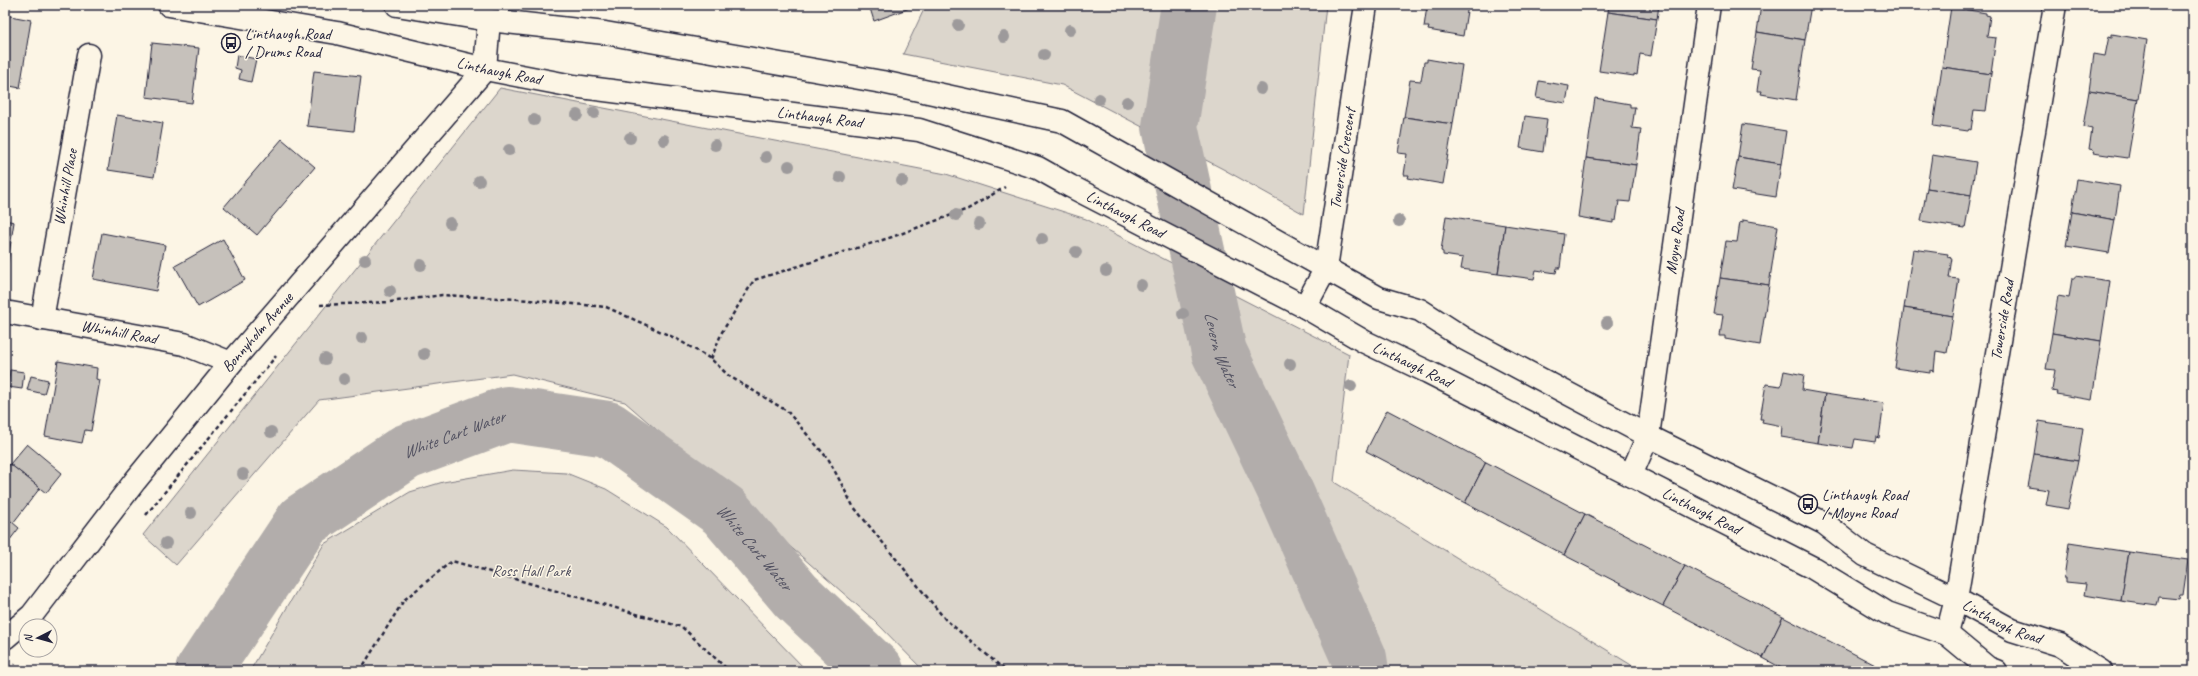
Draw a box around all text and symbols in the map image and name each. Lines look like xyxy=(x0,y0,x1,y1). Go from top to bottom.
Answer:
place label: Linthaugh Road / Drums Road xyxy=(245,24,333,62)
bus stop icon: Linthaugh Road / Drums Road xyxy=(220,32,242,54)
street label: Linthaugh Road xyxy=(455,53,546,90)
street label: Linthaugh Road xyxy=(776,102,866,133)
street label: Towerside Crescent xyxy=(1325,104,1361,210)
street label: Whinhill Place xyxy=(49,146,82,227)
street label: Linthaugh Road xyxy=(1083,186,1170,244)
street label: Moyne Road xyxy=(1661,205,1690,275)
street label: Towerside Road xyxy=(1986,276,2020,362)
street label: Bonnyholm Avenue xyxy=(217,287,299,376)
water label: Levern Water xyxy=(1200,310,1246,393)
street label: Whinhill Road xyxy=(80,316,161,349)
street label: Linthaugh Road xyxy=(1369,337,1458,394)
water label: White Cart Water xyxy=(400,404,510,463)
street label: Linthaugh Road xyxy=(1659,483,1747,541)
place label: Linthaugh Road / Moyne Road xyxy=(1822,485,1910,523)
bus stop icon: Linthaugh Road / Moyne Road xyxy=(1797,493,1819,515)
water label: White Cart Water xyxy=(712,498,799,596)
park label: Ross Hall Park xyxy=(492,561,571,581)
street label: Linthaugh Road xyxy=(1959,595,2047,649)
north arrow xyxy=(18,618,58,658)
text: N xyxy=(21,633,35,643)

